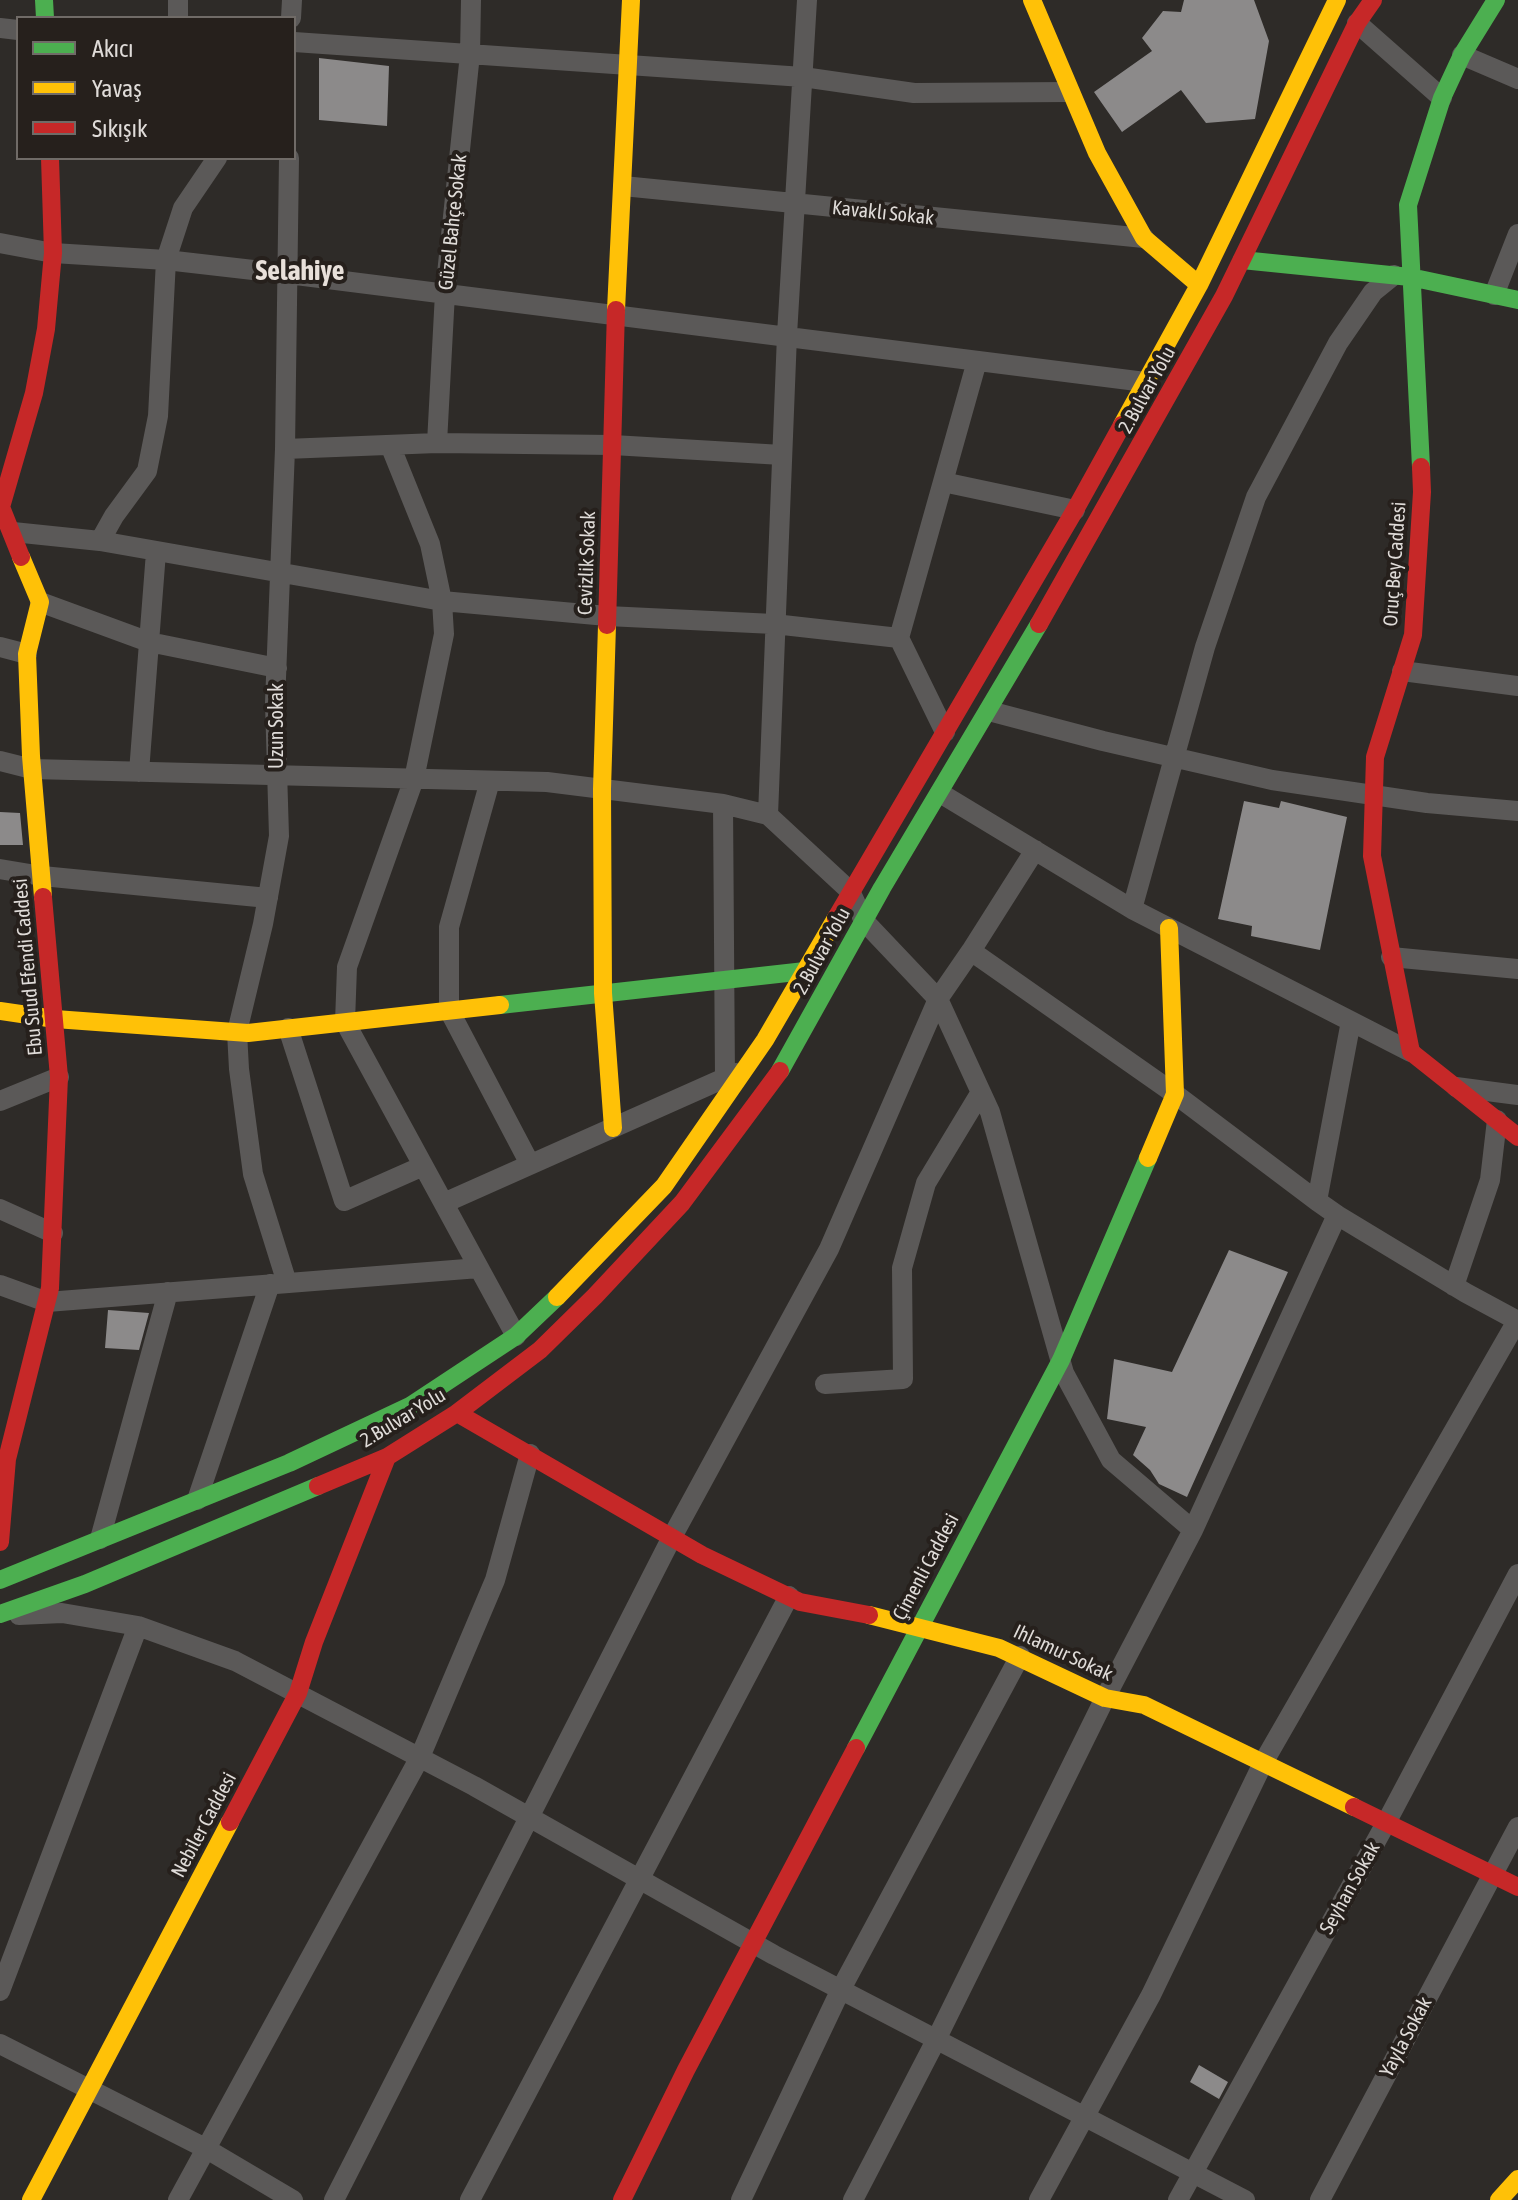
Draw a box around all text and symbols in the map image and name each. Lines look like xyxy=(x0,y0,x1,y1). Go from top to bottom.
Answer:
legend xyxy=(16,16,296,160)
text: Akıcı xyxy=(92,35,134,62)
text: Yavaş xyxy=(92,75,142,102)
text: Sıkışık xyxy=(92,115,148,142)
street label: Güzel Bahçe Sokak xyxy=(434,153,472,291)
street label: Kavaklı Sokak xyxy=(831,196,935,230)
district label: Selahiye xyxy=(256,254,344,288)
street label: 2.Bulvar Yolu xyxy=(1113,343,1181,437)
street label: Oruç Bey Caddesi xyxy=(1379,501,1411,627)
street label: Cevizlik Sokak xyxy=(573,511,601,615)
street label: Uzun Sokak xyxy=(265,683,289,769)
street label: Ebu Suud Efendi Caddesi xyxy=(8,877,48,1057)
street label: 2.Bulvar Yolu xyxy=(788,904,856,998)
street label: 2.Bulvar Yolu xyxy=(356,1383,450,1453)
street label: Çimenli Caddesi xyxy=(888,1510,964,1624)
street label: Ihlamur Sokak xyxy=(1010,1620,1116,1686)
street label: Nebiler Caddesi xyxy=(166,1768,242,1882)
street label: Seyhan Sokak xyxy=(1315,1838,1385,1938)
street label: Yayla Sokak xyxy=(1375,1993,1437,2081)

